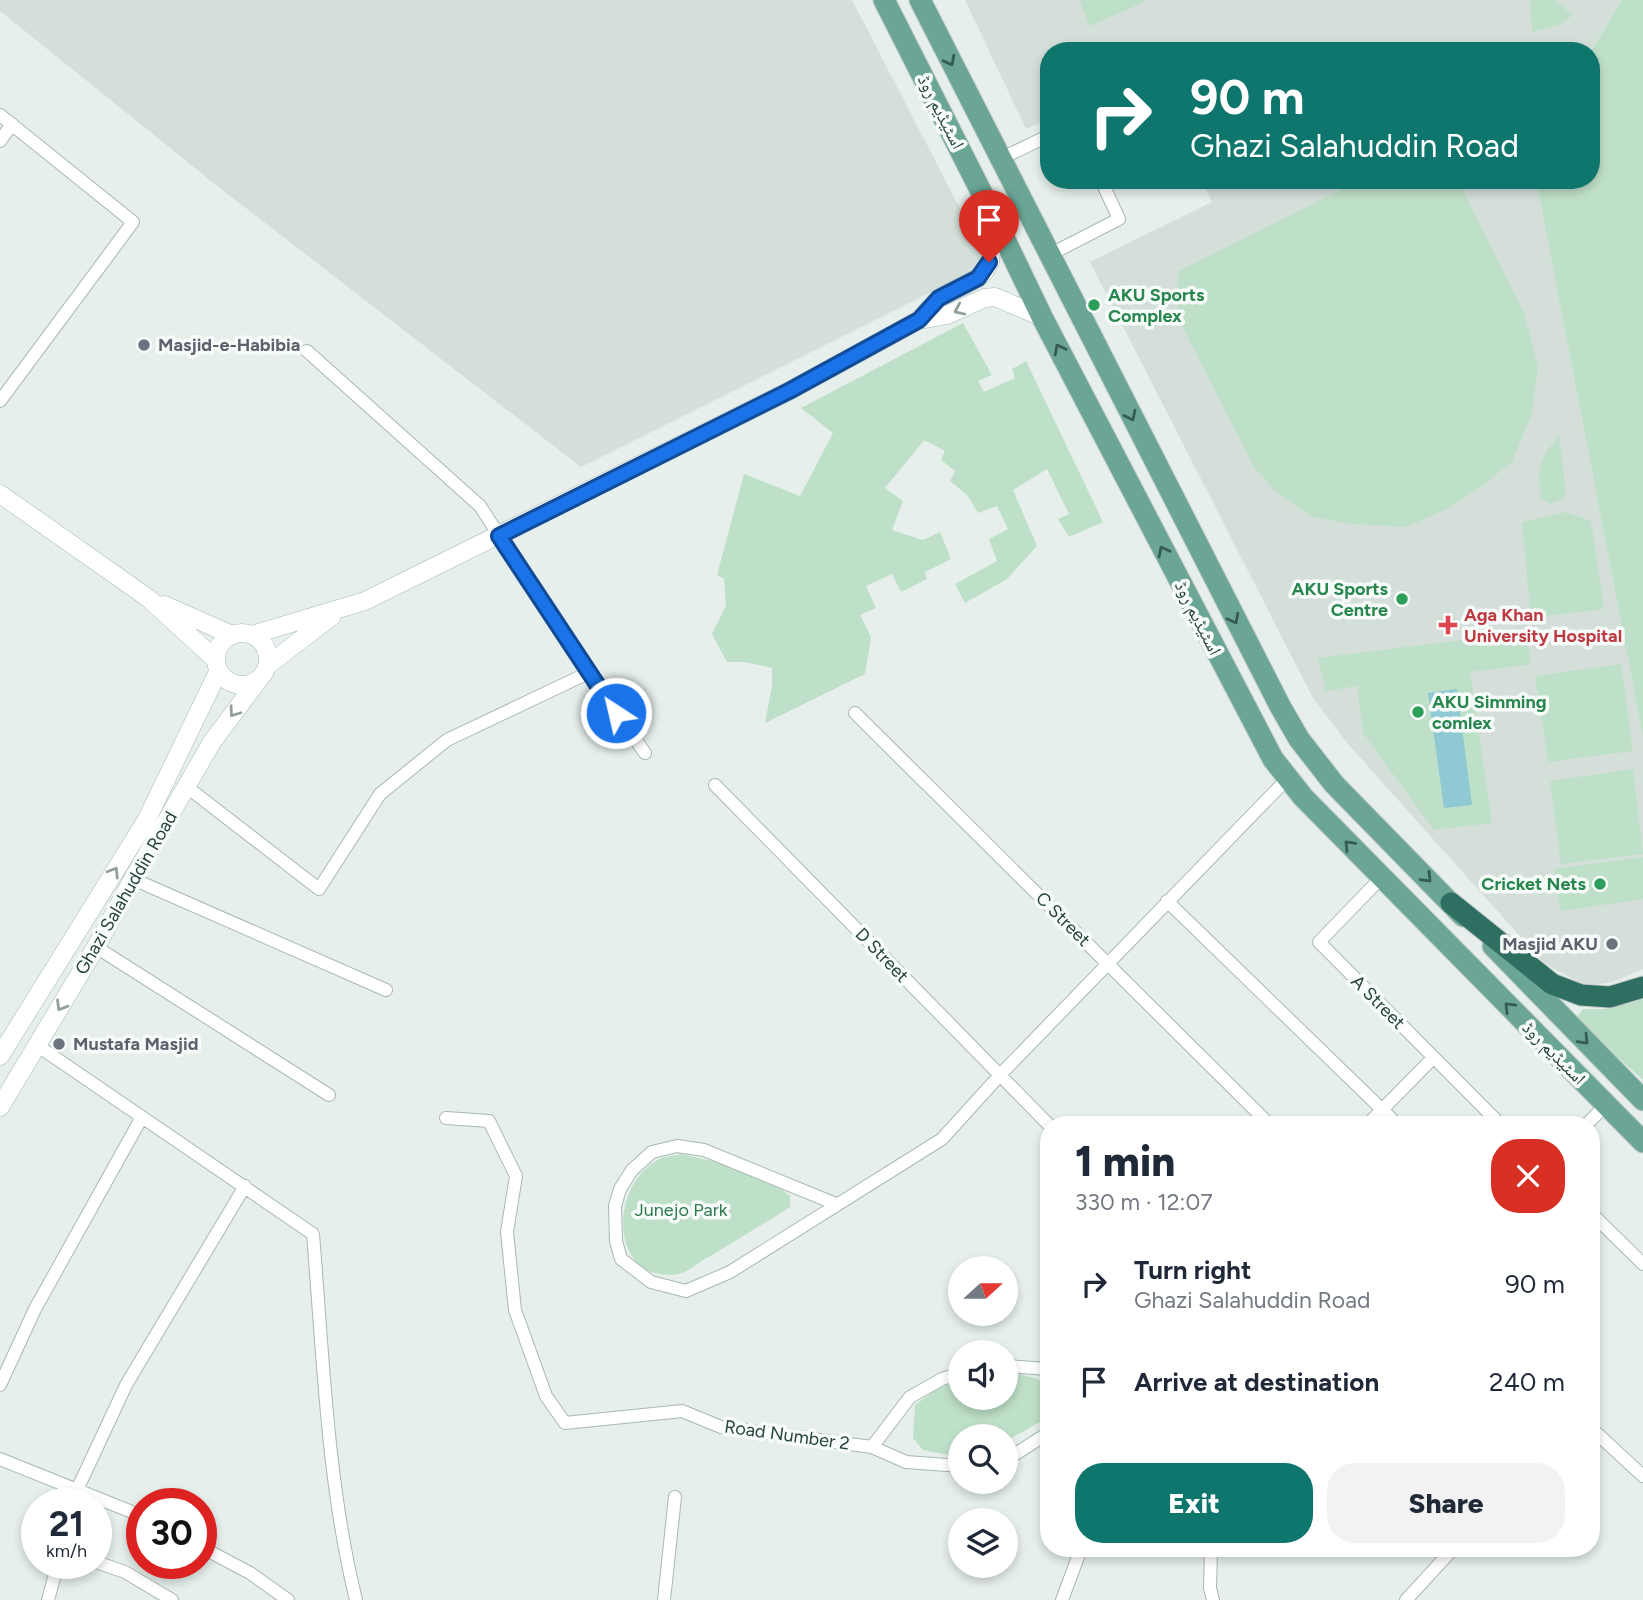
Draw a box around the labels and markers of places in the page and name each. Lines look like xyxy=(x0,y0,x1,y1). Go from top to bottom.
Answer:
pin xyxy=(959,190,1019,262)
place label: AKU Sports Complex xyxy=(1108,284,1205,327)
marker: AKU Sports Complex xyxy=(1086,297,1102,313)
place label: Masjid-e-Habibia xyxy=(158,334,300,356)
marker: Masjid-e-Habibia xyxy=(136,337,152,353)
place label: AKU Sports Centre xyxy=(1292,578,1389,621)
marker: AKU Sports Centre xyxy=(1394,591,1410,607)
place label: Aga Khan University Hospital xyxy=(1464,604,1622,647)
marker: Aga Khan University Hospital xyxy=(1438,615,1458,635)
place label: AKU Simming comlex xyxy=(1432,691,1547,734)
marker: AKU Simming comlex xyxy=(1410,704,1426,720)
place label: Cricket Nets xyxy=(1481,873,1587,895)
marker: Cricket Nets xyxy=(1592,876,1608,892)
place label: Masjid AKU xyxy=(1502,933,1598,955)
marker: Masjid AKU xyxy=(1604,936,1620,952)
place label: Mustafa Masjid xyxy=(73,1033,199,1055)
marker: Mustafa Masjid xyxy=(51,1036,67,1052)

